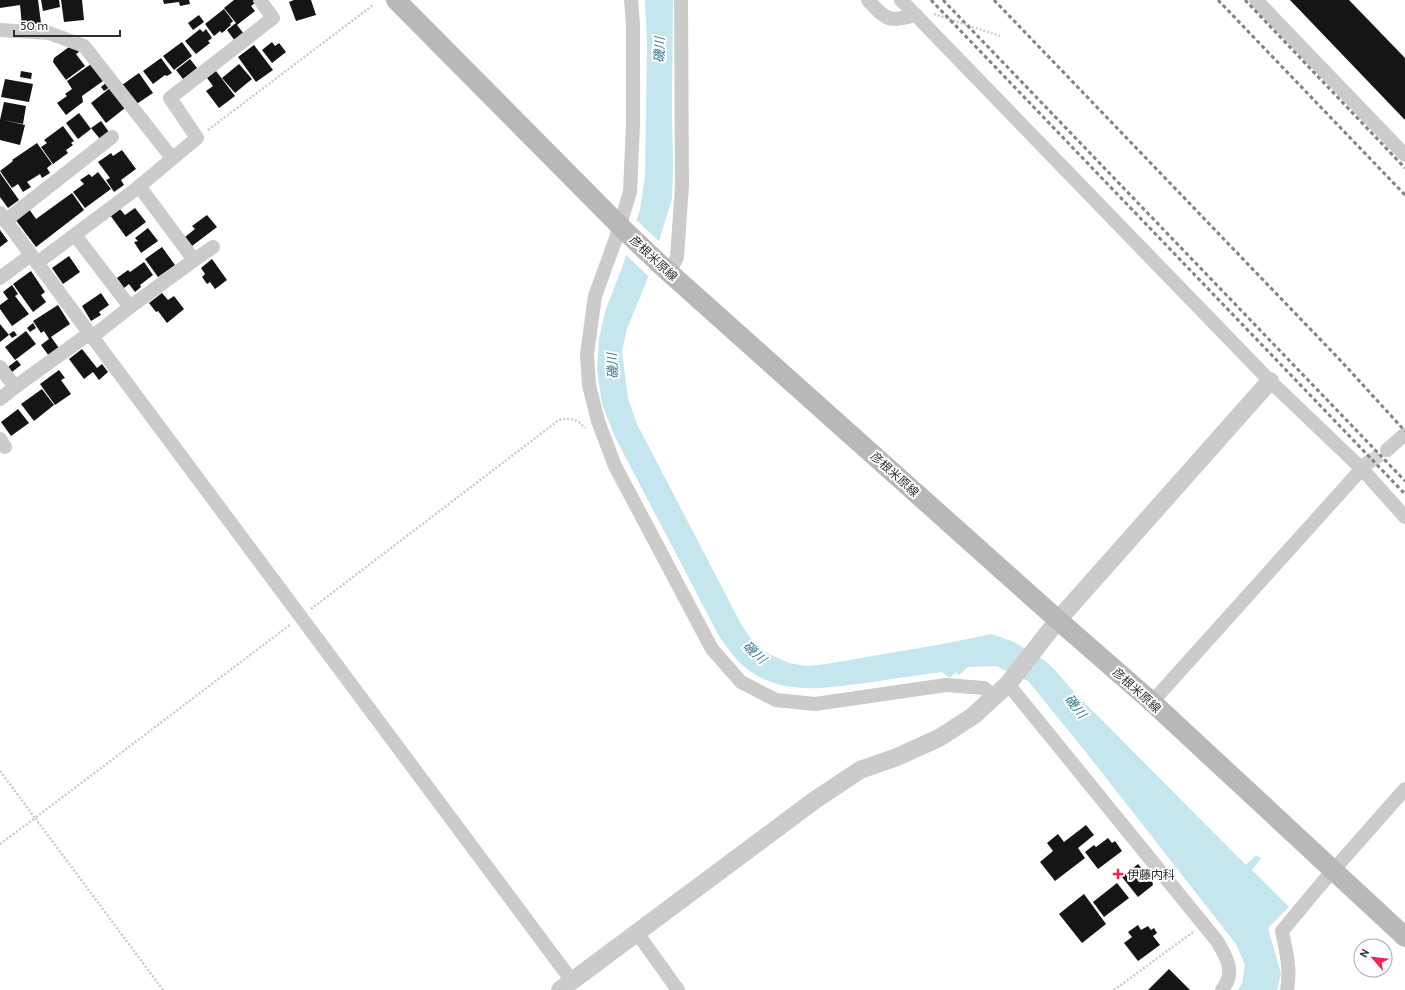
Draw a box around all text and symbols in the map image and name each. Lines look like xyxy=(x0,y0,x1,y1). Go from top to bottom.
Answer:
scale bar xyxy=(14,12,120,38)
text: 50 m xyxy=(20,18,48,33)
water label: 磯川 xyxy=(651,35,667,63)
street label: 彦根米原線 xyxy=(627,232,681,284)
water label: 磯川 xyxy=(603,351,621,379)
street label: 彦根米原線 xyxy=(868,448,922,500)
water label: 磯川 xyxy=(740,637,771,668)
street label: 彦根米原線 xyxy=(1110,664,1164,716)
water label: 磯川 xyxy=(1062,691,1092,723)
place label: 伊藤内科 xyxy=(1127,867,1175,882)
marker: 伊藤内科 xyxy=(1112,868,1124,880)
north arrow xyxy=(1353,938,1393,978)
text: N xyxy=(1356,947,1372,960)

